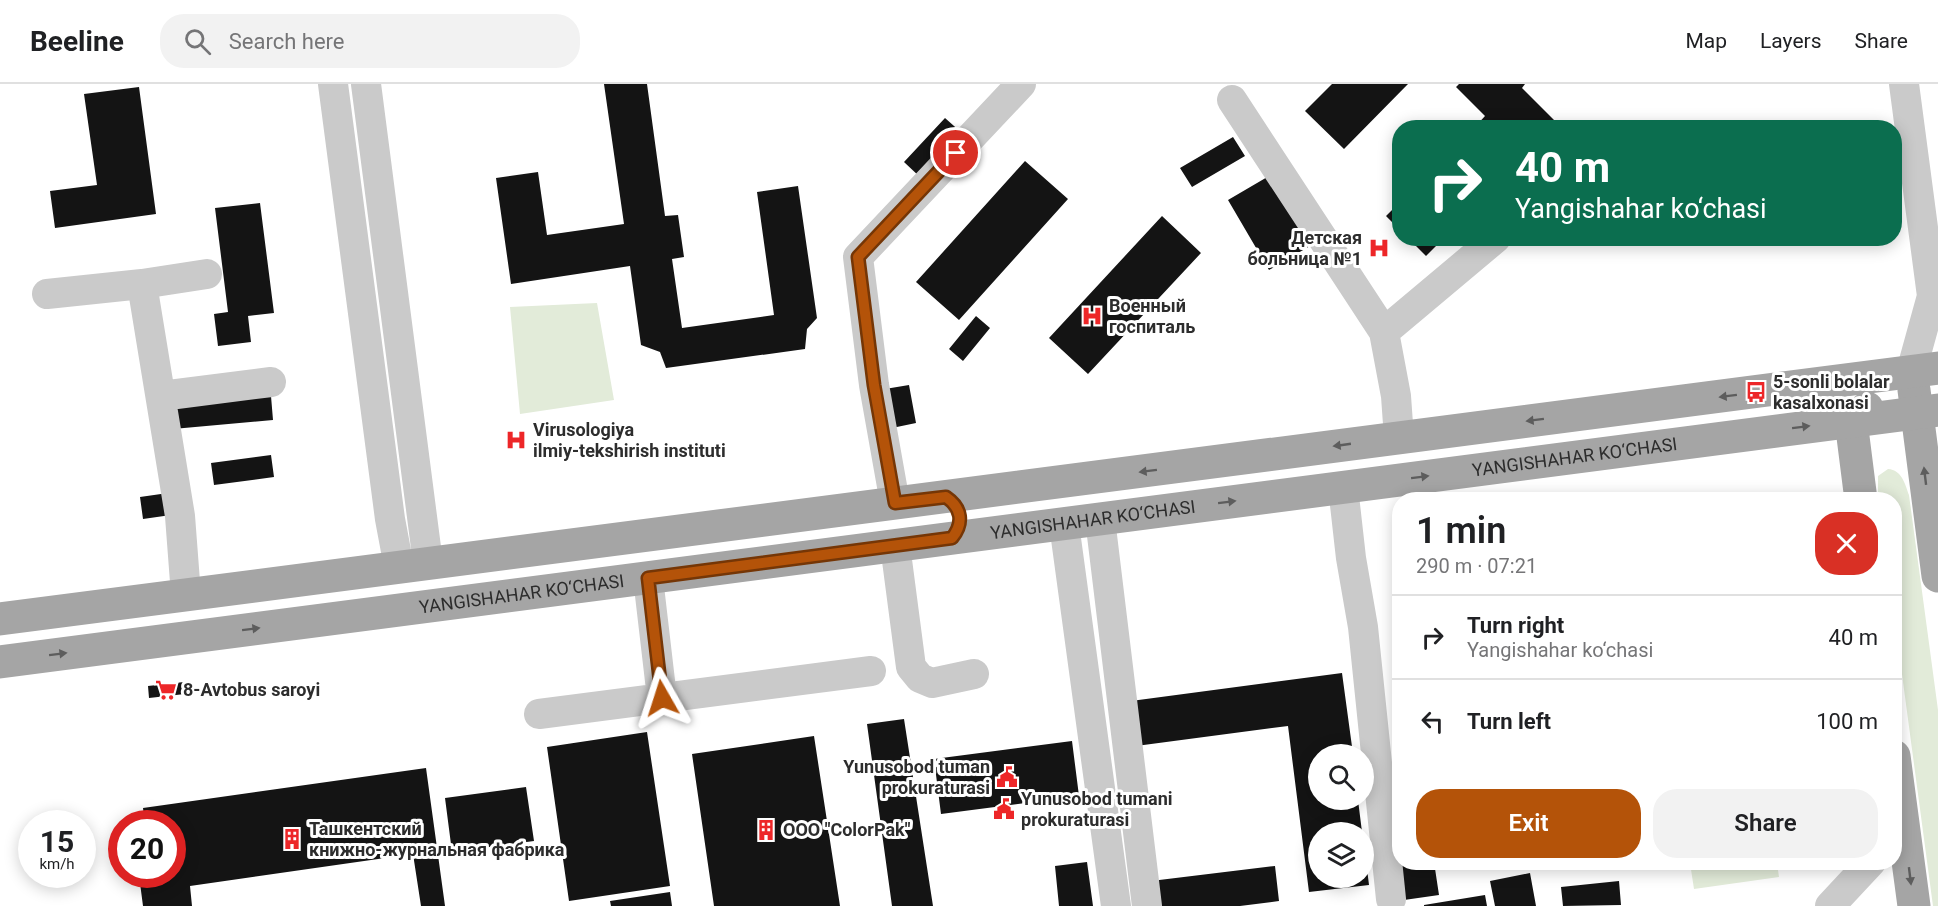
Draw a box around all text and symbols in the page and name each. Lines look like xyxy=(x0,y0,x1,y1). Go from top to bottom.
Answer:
search box xyxy=(160,14,580,68)
text: Beeline xyxy=(30,25,124,58)
icon: search xyxy=(181,25,214,58)
text: Search here xyxy=(229,29,345,54)
text: Map xyxy=(1685,29,1727,53)
text: Layers xyxy=(1760,29,1821,53)
text: Share xyxy=(1854,29,1908,53)
pin xyxy=(930,127,981,178)
icon: arrive xyxy=(939,136,972,169)
text: 40 m xyxy=(1515,143,1610,192)
icon: right xyxy=(1416,144,1494,222)
text: Yangishahar ko‘chasi xyxy=(1515,193,1767,225)
place label: Детская больница №1 xyxy=(1247,227,1362,269)
hospital icon: Детская больница №1 xyxy=(1367,236,1391,260)
place label: Военный госпиталь xyxy=(1109,295,1195,337)
hospital icon: Военный госпиталь xyxy=(1080,304,1104,328)
place label: 5-sonli bolalar kasalxonasi xyxy=(1773,371,1890,413)
bus stop icon: 5-sonli bolalar kasalxonasi xyxy=(1744,380,1768,404)
one-way arrow xyxy=(1719,391,1738,400)
one-way arrow xyxy=(1525,416,1544,425)
place label: Virusologiya ilmiy-tekshirish instituti xyxy=(533,419,726,461)
one-way arrow xyxy=(1791,423,1810,432)
hospital icon: Virusologiya ilmiy-tekshirish instituti xyxy=(504,428,528,452)
street label: YANGISHAHAR KO‘CHASI xyxy=(1471,433,1678,480)
one-way arrow xyxy=(1332,441,1351,450)
one-way arrow xyxy=(1139,466,1158,475)
one-way arrow xyxy=(1920,467,1930,486)
one-way arrow xyxy=(1411,472,1430,482)
street label: YANGISHAHAR KO‘CHASI xyxy=(989,496,1197,543)
one-way arrow xyxy=(1217,498,1236,507)
text: 1 min xyxy=(1416,510,1506,552)
button: close xyxy=(1815,512,1878,575)
text: 290 m · 07:21 xyxy=(1416,554,1537,578)
street label: YANGISHAHAR KO‘CHASI xyxy=(418,570,625,617)
text: Turn right xyxy=(1467,613,1564,638)
icon: right xyxy=(1416,621,1449,654)
one-way arrow xyxy=(242,625,261,634)
text: 40 m xyxy=(1829,625,1878,650)
text: Yangishahar ko‘chasi xyxy=(1467,638,1653,662)
one-way arrow xyxy=(49,650,68,659)
position arrow xyxy=(630,666,694,730)
supermarket icon: 8-Avtobus saroyi xyxy=(154,678,178,702)
place label: 8-Avtobus saroyi xyxy=(183,679,320,700)
icon: left xyxy=(1416,705,1449,738)
text: Turn left xyxy=(1467,709,1551,734)
text: 100 m xyxy=(1816,709,1878,734)
map controls xyxy=(1308,744,1374,888)
button: search xyxy=(1308,744,1374,810)
place label: Yunusobod tuman prokuraturasi xyxy=(843,756,990,798)
public building icon: Yunusobod tuman prokuraturasi xyxy=(995,765,1019,789)
place label: Yunusobod tumani prokuraturasi xyxy=(1021,788,1173,830)
button: Exit xyxy=(1416,789,1641,858)
button: Share xyxy=(1653,789,1878,858)
public building icon: Yunusobod tumani prokuraturasi xyxy=(992,797,1016,821)
speed limit sign: 20 xyxy=(108,810,186,888)
place label: Ташкентский книжно-журнальная фабрика xyxy=(309,818,565,860)
building icon: OOO "ColorPak" xyxy=(754,818,778,842)
place label: OOO "ColorPak" xyxy=(783,819,911,840)
button: layers xyxy=(1308,822,1374,888)
text: 15 xyxy=(40,824,74,859)
building icon: Ташкентский книжно-журнальная фабрика xyxy=(280,827,304,851)
text: km/h xyxy=(39,855,75,873)
one-way arrow xyxy=(1906,867,1915,886)

